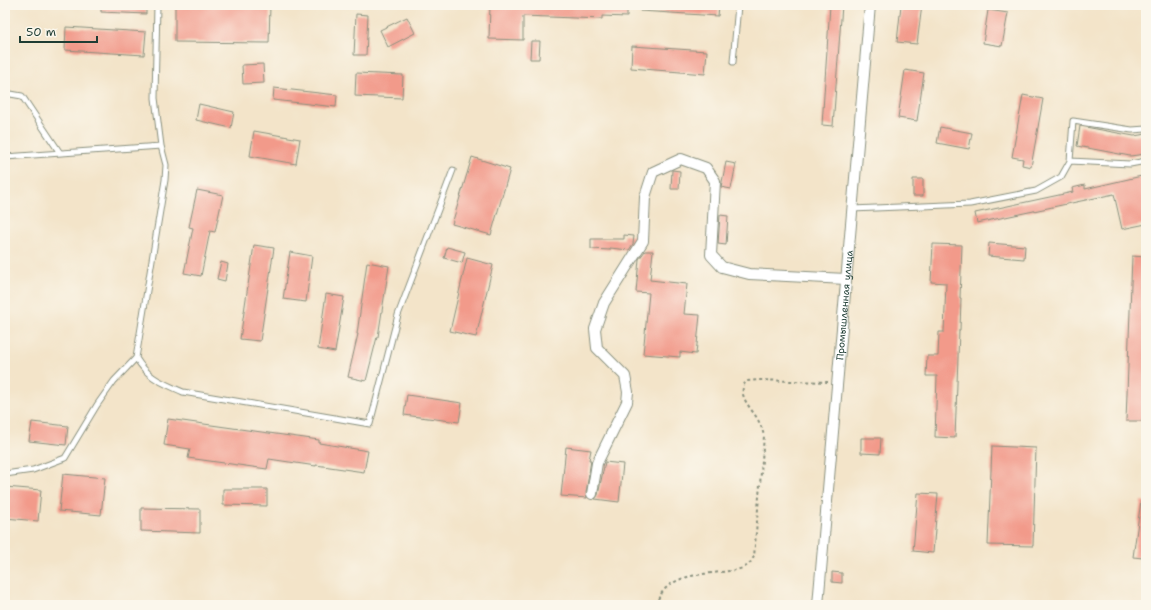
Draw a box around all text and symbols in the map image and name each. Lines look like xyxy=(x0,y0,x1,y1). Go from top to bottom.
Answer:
scale bar xyxy=(20,18,97,44)
text: 50 m xyxy=(26,24,56,40)
street label: Промышленная улица xyxy=(833,249,856,361)

